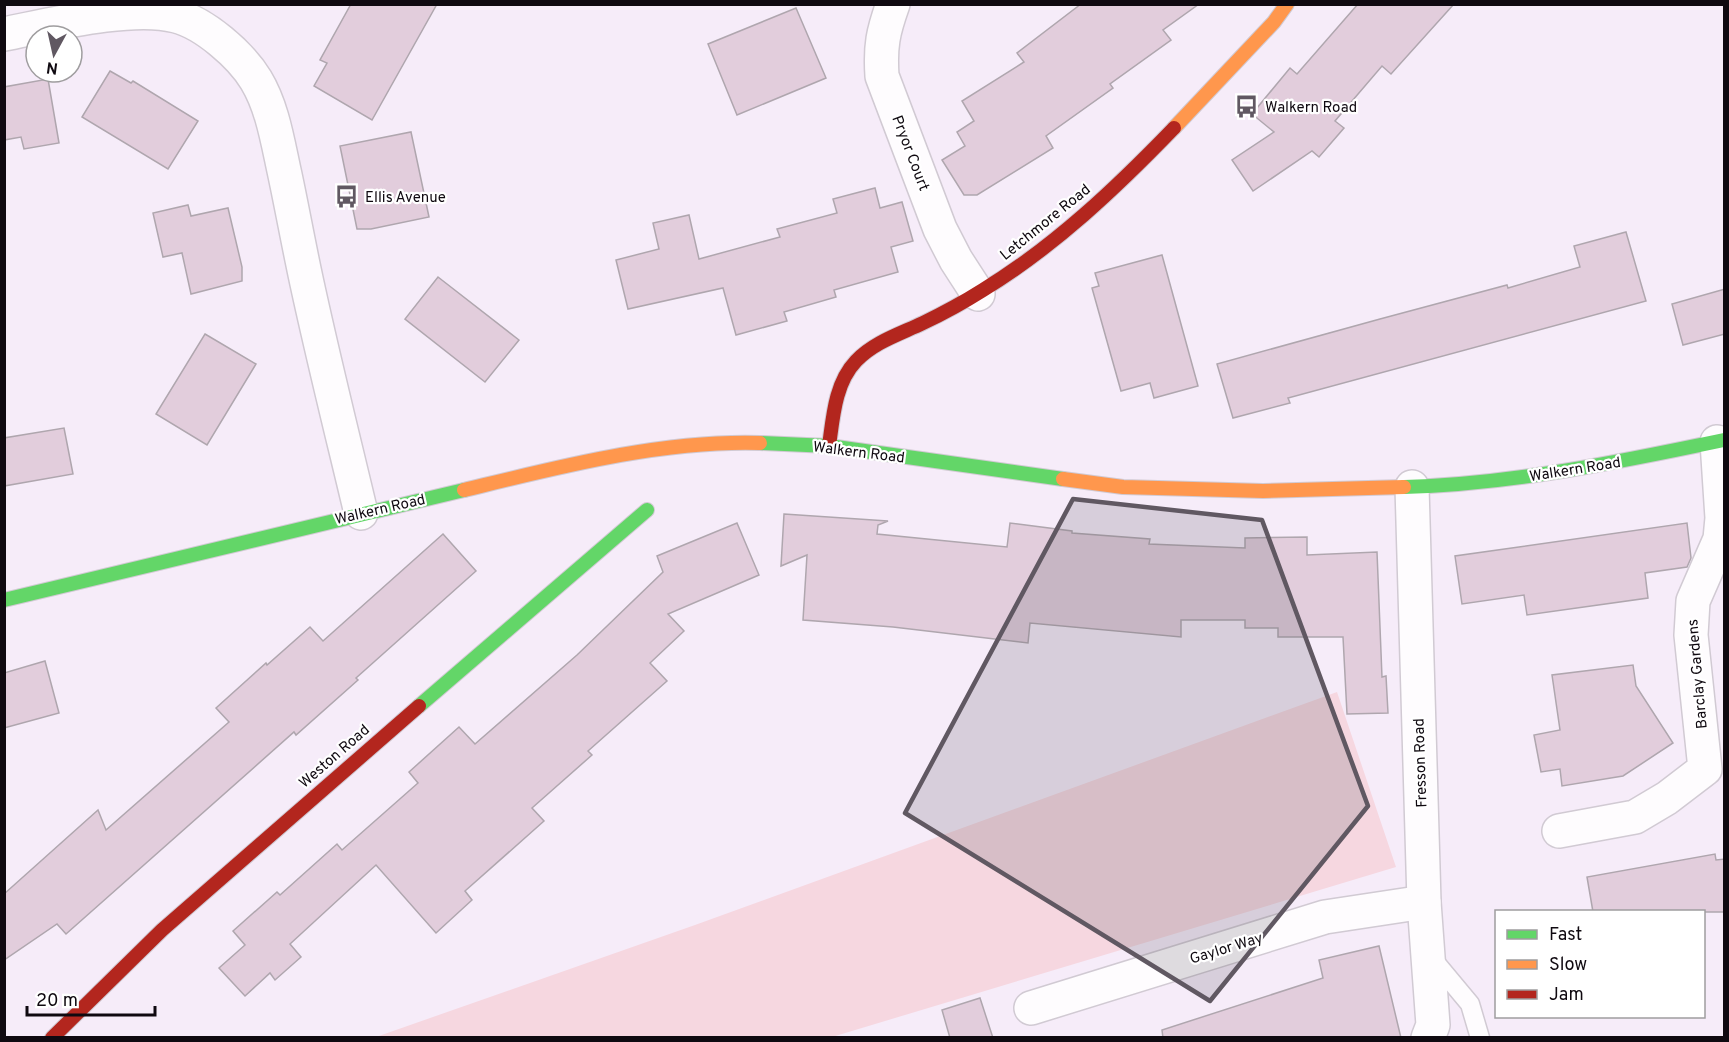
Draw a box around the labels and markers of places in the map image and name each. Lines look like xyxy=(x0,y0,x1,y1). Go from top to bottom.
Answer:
bus stop icon: Walkern Road xyxy=(1234,94,1260,120)
place label: Walkern Road xyxy=(1265,99,1357,118)
bus stop icon: Ellis Avenue xyxy=(334,184,360,210)
place label: Ellis Avenue xyxy=(365,189,446,208)

